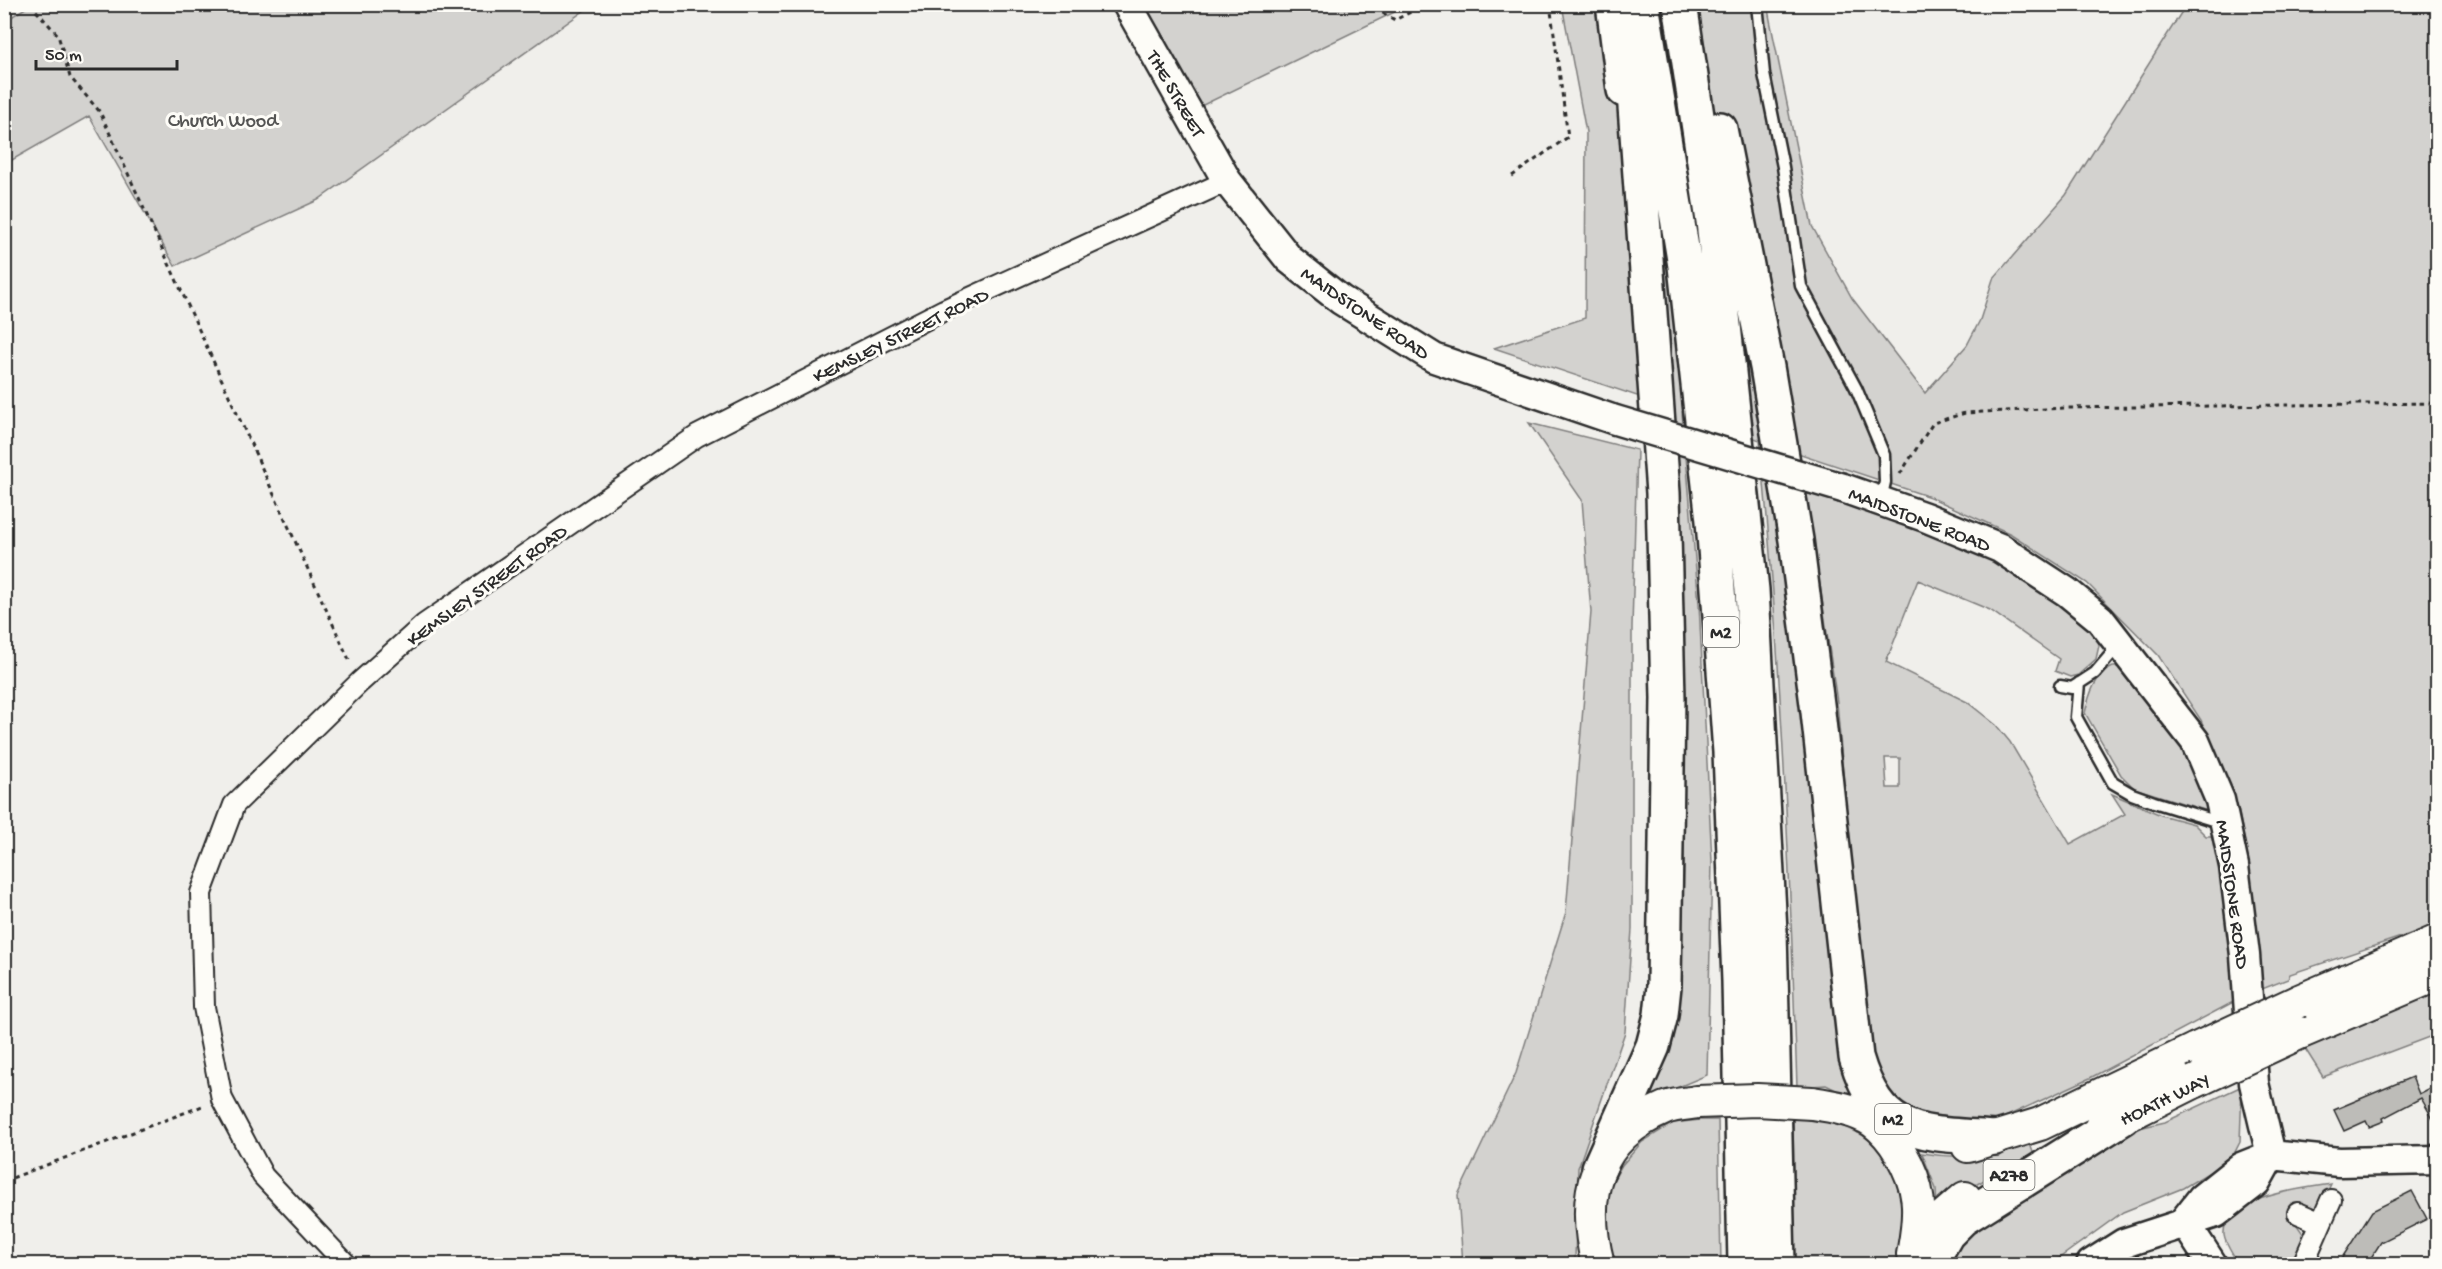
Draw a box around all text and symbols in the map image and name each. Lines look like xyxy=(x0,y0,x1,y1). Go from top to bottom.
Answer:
scale bar xyxy=(36,33,177,71)
text: 50 m xyxy=(45,46,82,67)
street label: THE STREET xyxy=(1139,46,1209,143)
park label: Church Wood xyxy=(168,111,280,134)
street label: MAIDSTONE ROAD xyxy=(1295,263,1434,367)
street label: KEMSLEY STREET ROAD xyxy=(810,284,994,390)
street label: MAIDSTONE ROAD xyxy=(1845,484,1994,559)
street label: KEMSLEY STREET ROAD xyxy=(403,520,573,653)
road number: M2 xyxy=(1703,617,1739,647)
street label: MAIDSTONE ROAD xyxy=(2209,819,2253,971)
street label: HOATH WAY xyxy=(2117,1070,2214,1133)
road number: M2 xyxy=(1875,1104,1911,1134)
road number: A278 xyxy=(1984,1160,2034,1190)

